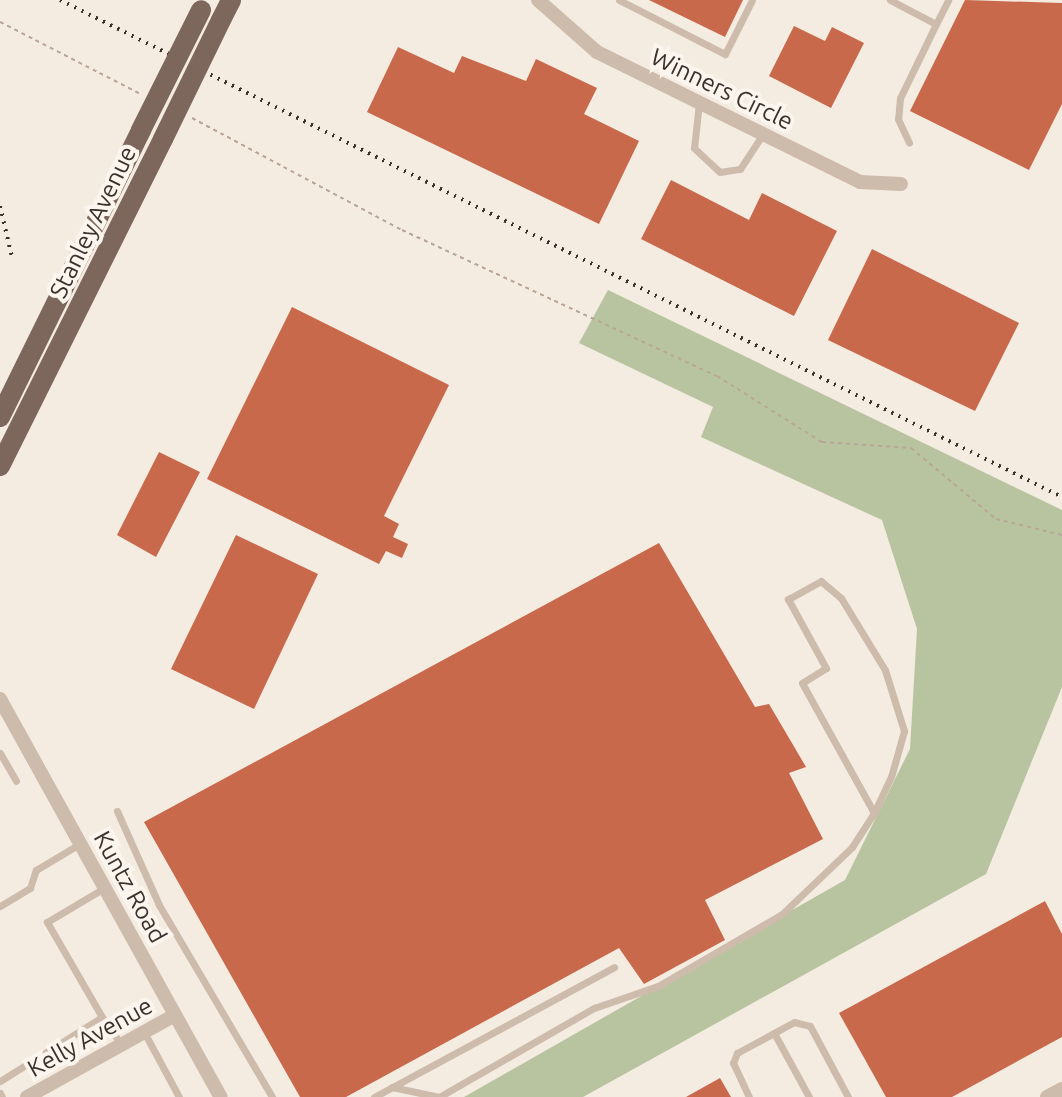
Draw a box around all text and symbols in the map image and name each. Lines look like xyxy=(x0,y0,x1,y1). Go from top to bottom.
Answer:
street label: Winners Circle xyxy=(646,42,798,136)
street label: Stanley Avenue xyxy=(44,141,142,303)
street label: Kuntz Road xyxy=(88,826,172,948)
street label: Kelly Avenue xyxy=(23,991,157,1083)

